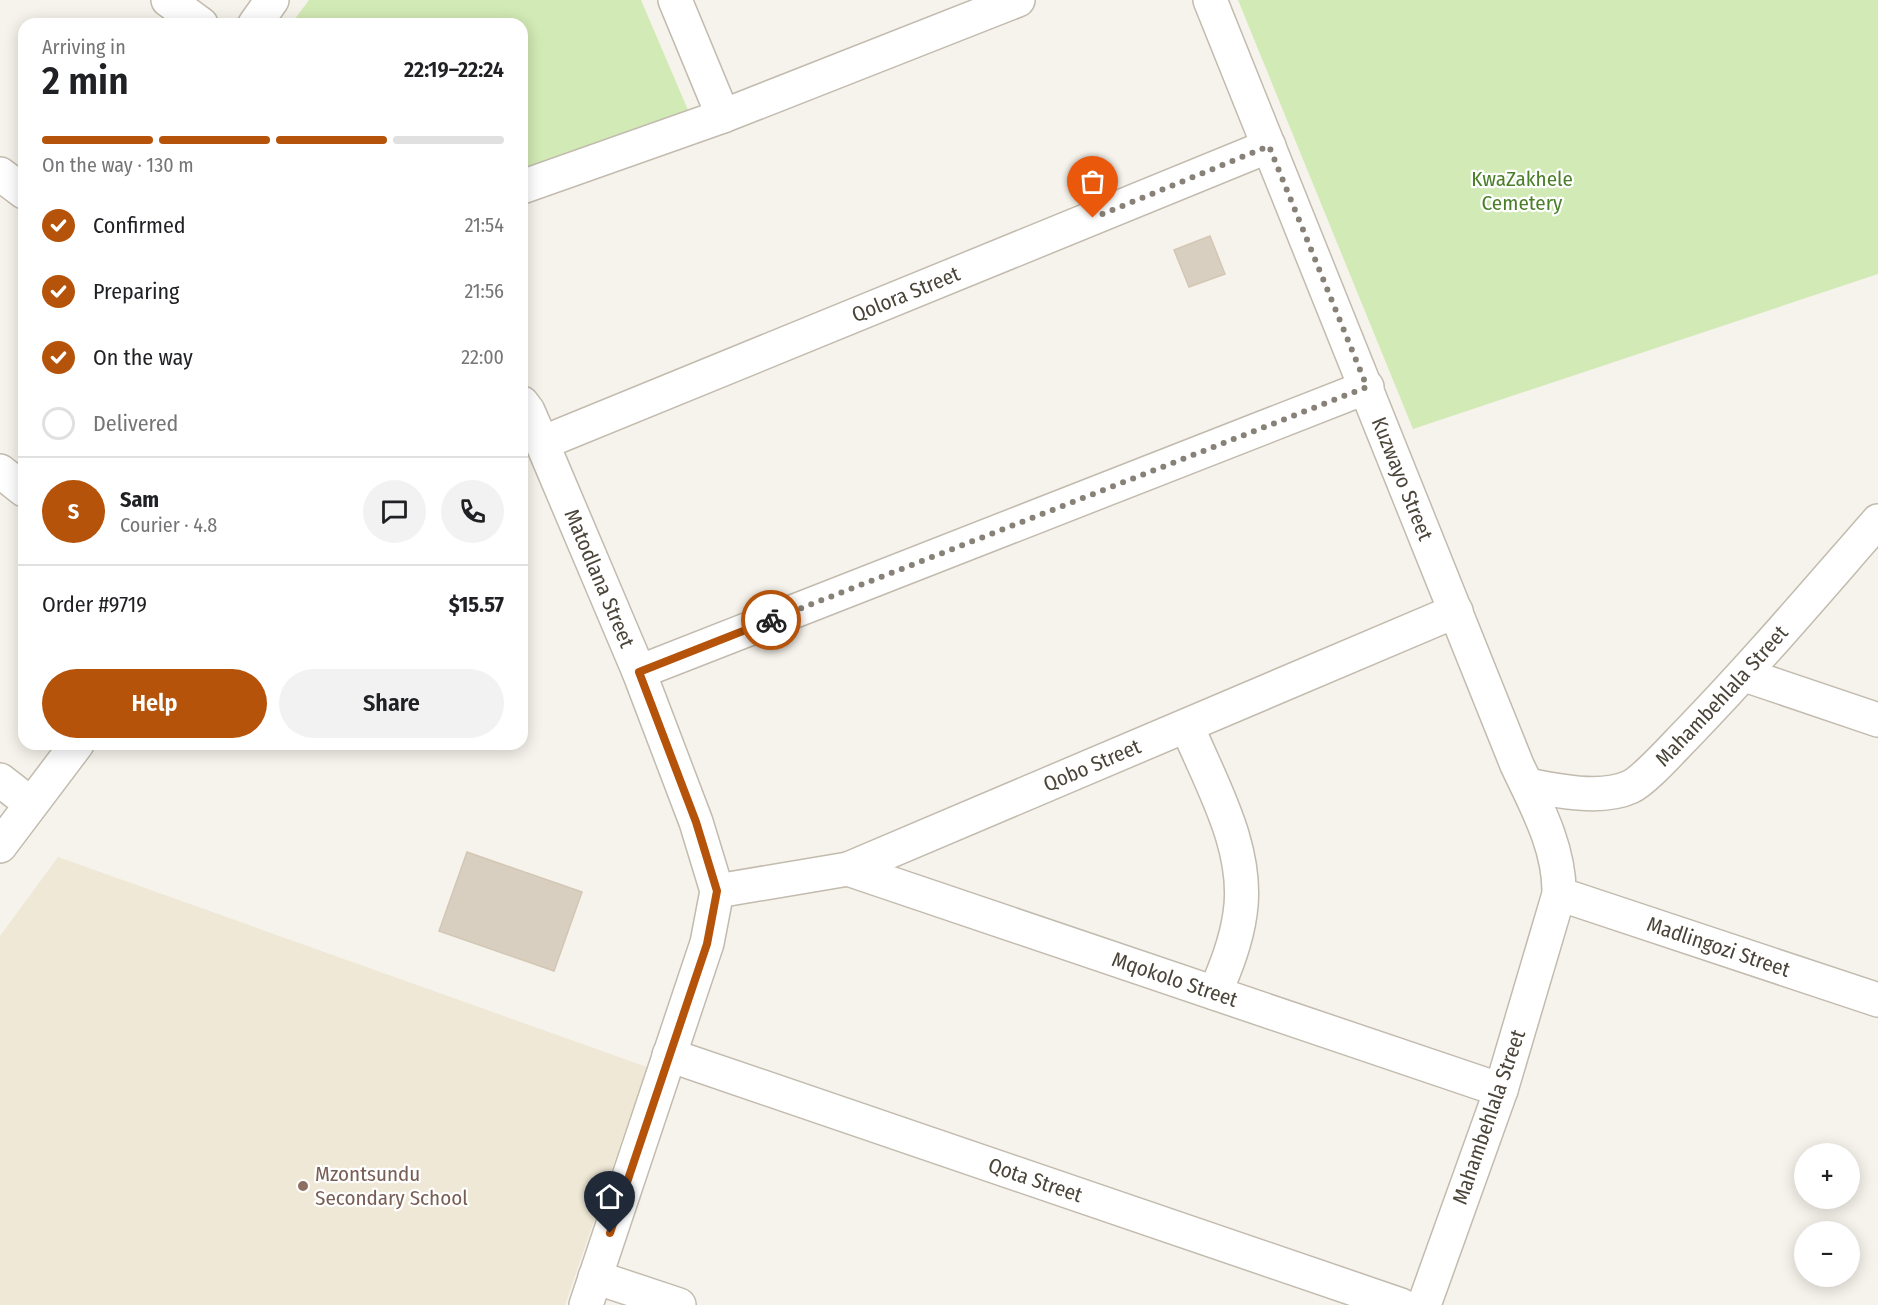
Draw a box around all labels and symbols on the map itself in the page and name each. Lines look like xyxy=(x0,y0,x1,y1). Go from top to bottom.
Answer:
pin xyxy=(1067,156,1118,218)
park label: KwaZakhele Cemetery xyxy=(1471,166,1573,216)
street label: Qolora Street xyxy=(848,261,964,328)
street label: Kuzwayo Street xyxy=(1366,413,1439,544)
street label: Matodlana Street xyxy=(559,505,640,652)
courier xyxy=(741,590,801,650)
street label: Mahambehlala Street xyxy=(1650,620,1794,772)
street label: Qobo Street xyxy=(1040,733,1145,798)
street label: Madlingozi Street xyxy=(1644,911,1793,983)
street label: Mqokolo Street xyxy=(1109,946,1241,1013)
street label: Mahambehlala Street xyxy=(1447,1026,1531,1208)
street label: Qota Street xyxy=(985,1152,1086,1208)
place label: Mzontsundu Secondary School xyxy=(315,1161,468,1211)
pin xyxy=(584,1171,635,1233)
marker: Mzontsundu Secondary School xyxy=(296,1179,310,1193)

